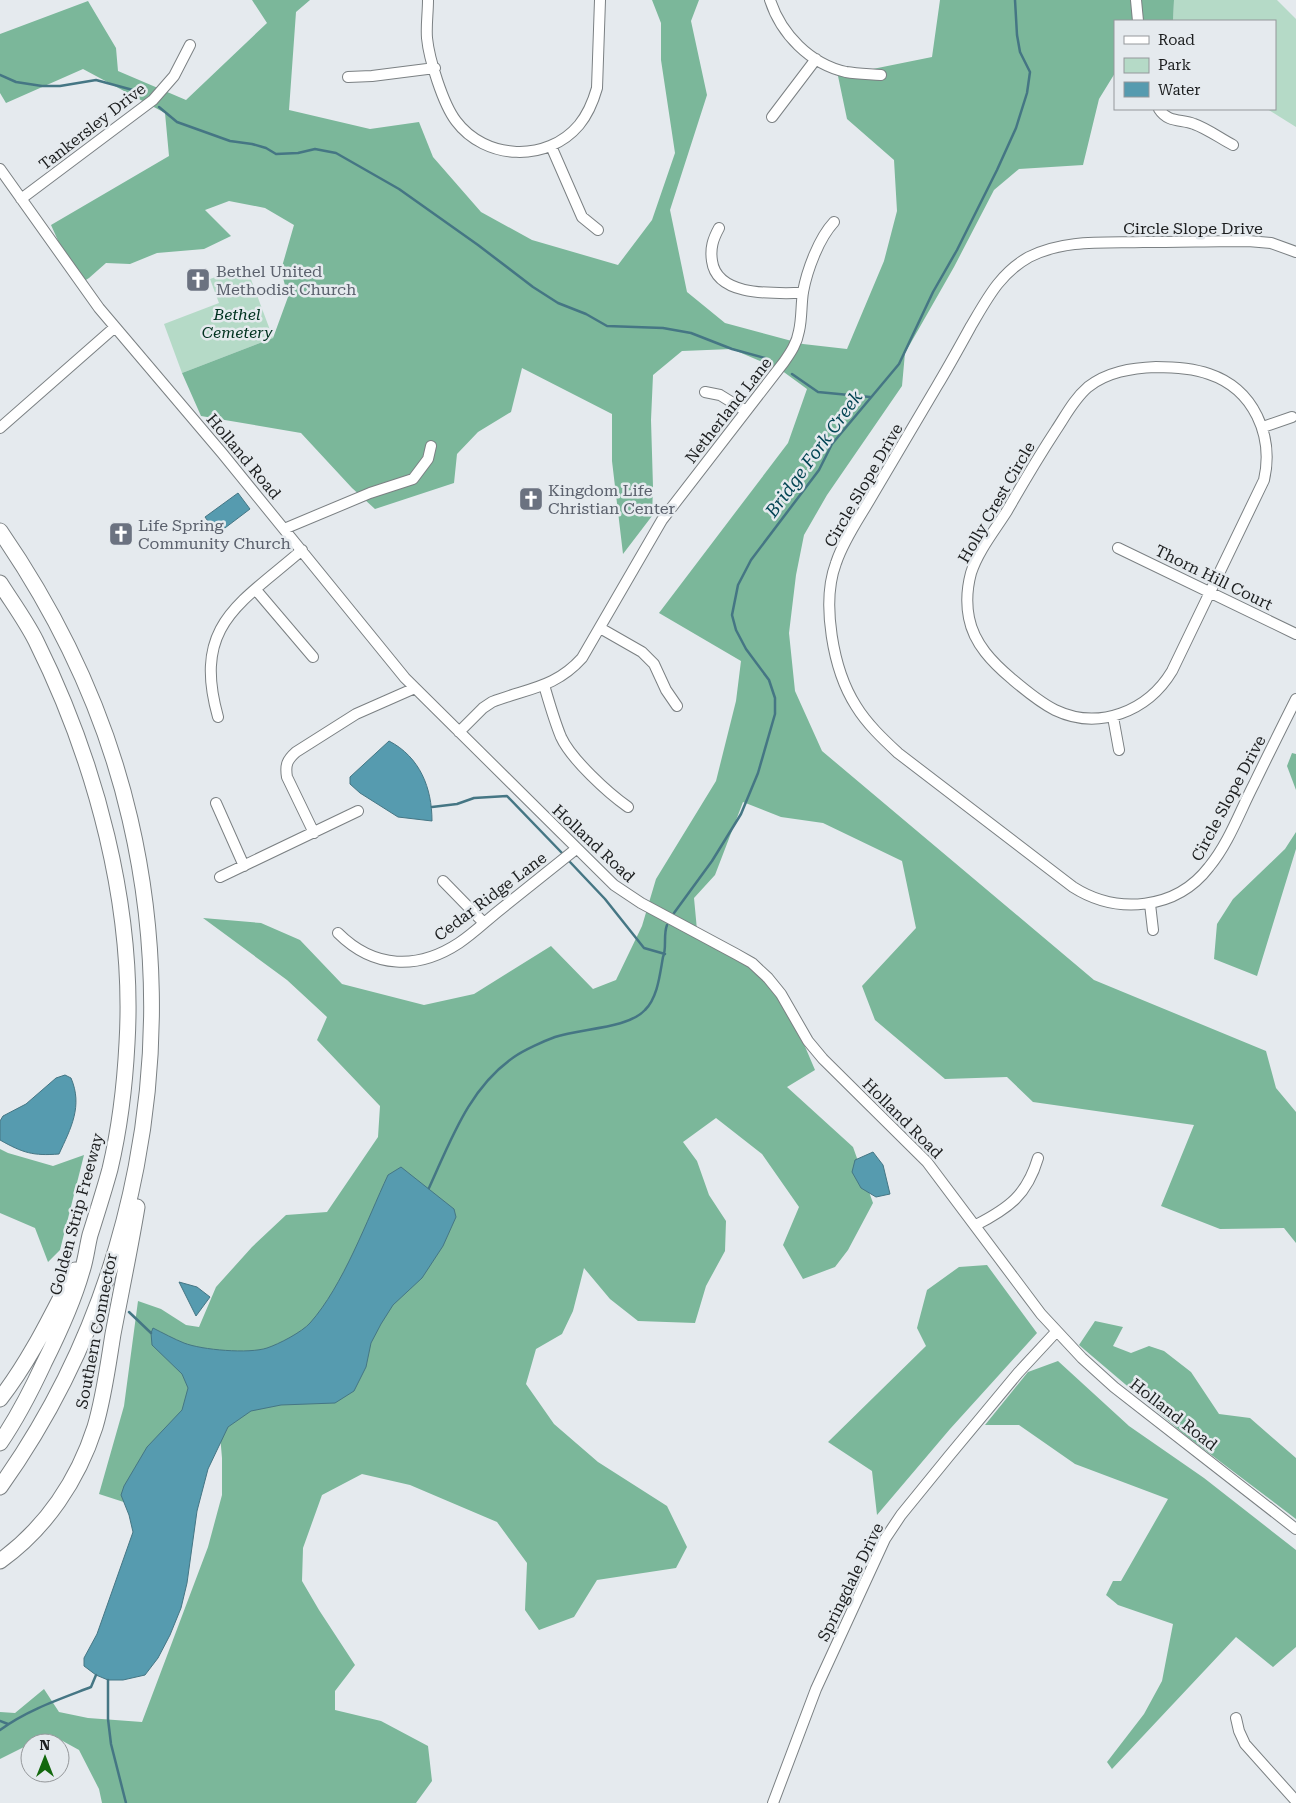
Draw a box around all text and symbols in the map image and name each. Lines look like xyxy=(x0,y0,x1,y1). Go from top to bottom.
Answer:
legend xyxy=(1114,20,1276,110)
text: Road xyxy=(1158,31,1195,49)
text: Park xyxy=(1158,56,1192,74)
street label: Tankersley Drive xyxy=(35,79,150,174)
text: Water xyxy=(1158,81,1200,99)
street label: Circle Slope Drive xyxy=(1123,219,1263,238)
place label: Bethel United Methodist Church xyxy=(216,262,356,299)
church icon: Bethel United Methodist Church xyxy=(185,267,211,293)
park label: Bethel Cemetery xyxy=(202,305,273,342)
street label: Netherland Lane xyxy=(681,353,776,467)
water label: Bridge Fork Creek xyxy=(760,386,867,522)
street label: Holland Road xyxy=(202,410,285,503)
street label: Circle Slope Drive xyxy=(820,420,907,550)
street label: Holly Crest Circle xyxy=(954,438,1039,566)
place label: Kingdom Life Christian Center xyxy=(548,481,676,518)
church icon: Kingdom Life Christian Center xyxy=(518,486,544,512)
place label: Life Spring Community Church xyxy=(138,516,291,553)
church icon: Life Spring Community Church xyxy=(108,521,134,547)
street label: Thorn Hill Court xyxy=(1152,541,1276,614)
street label: Circle Slope Drive xyxy=(1187,732,1270,864)
street label: Holland Road xyxy=(549,800,639,886)
street label: Cedar Ridge Lane xyxy=(430,848,550,945)
street label: Holland Road xyxy=(859,1074,947,1162)
street label: Golden Strip Freeway xyxy=(46,1130,107,1297)
street label: Southern Connector xyxy=(72,1251,121,1411)
street label: Holland Road xyxy=(1126,1374,1221,1454)
street label: Springdale Drive xyxy=(814,1520,887,1645)
north arrow xyxy=(20,1733,70,1783)
text: N xyxy=(40,1737,51,1753)

